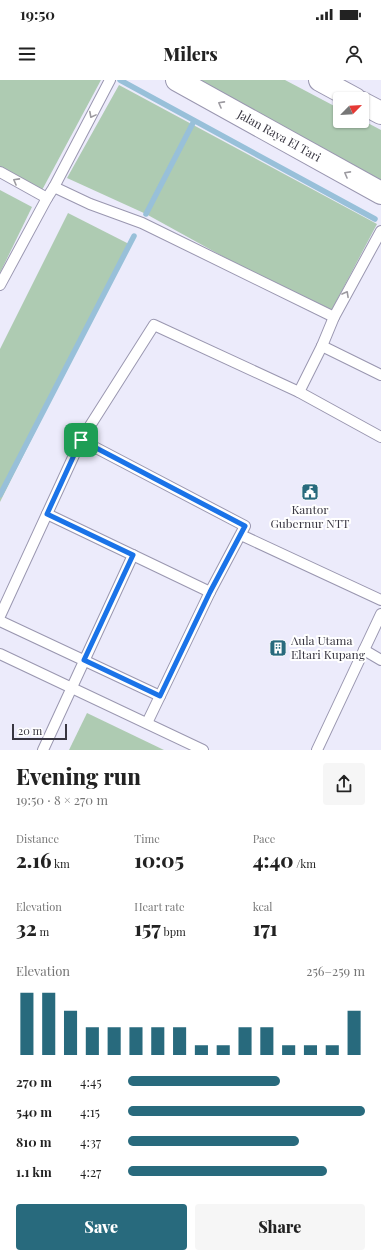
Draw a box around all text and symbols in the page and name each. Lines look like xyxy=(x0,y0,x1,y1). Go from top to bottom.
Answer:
text: 19:50 xyxy=(20,4,55,24)
text: Milers xyxy=(163,42,218,66)
icon: menu xyxy=(16,43,38,65)
icon: person xyxy=(343,43,365,65)
north arrow xyxy=(333,92,369,128)
map controls xyxy=(333,92,369,128)
one-way arrow xyxy=(218,102,225,109)
street label: Jalan Raya El Tari xyxy=(234,105,325,165)
one-way arrow xyxy=(89,110,97,118)
one-way arrow xyxy=(344,171,351,179)
one-way arrow xyxy=(13,179,20,186)
one-way arrow xyxy=(342,291,349,298)
pin xyxy=(64,423,98,457)
icon: arrive xyxy=(70,429,92,451)
public building icon: Kantor Gubernur NTT xyxy=(300,482,320,502)
place label: Kantor Gubernur NTT xyxy=(270,501,350,531)
place label: Aula Utama Eltari Kupang xyxy=(290,632,366,662)
building icon: Aula Utama Eltari Kupang xyxy=(268,638,288,658)
scale bar xyxy=(12,722,67,741)
text: 20 m xyxy=(18,723,42,738)
text: Evening run xyxy=(16,761,141,791)
button: share xyxy=(323,763,365,805)
text: 19:50 · 8 × 270 m xyxy=(16,791,108,808)
text: Distance xyxy=(16,831,59,846)
text: Time xyxy=(134,831,160,846)
text: Pace xyxy=(253,831,275,846)
text: 2.16 xyxy=(16,846,52,873)
text: 10:05 xyxy=(134,846,184,873)
text: 4:40 xyxy=(253,846,293,873)
text: km xyxy=(52,856,70,871)
text: /km xyxy=(293,856,316,871)
text: Elevation xyxy=(16,899,62,914)
text: Heart rate xyxy=(134,899,185,914)
text: kcal xyxy=(253,899,272,914)
text: 32 xyxy=(16,914,37,941)
text: 157 xyxy=(134,914,161,941)
text: 171 xyxy=(253,914,278,941)
text: m xyxy=(37,924,49,939)
text: bpm xyxy=(161,924,186,939)
text: Elevation xyxy=(16,962,70,979)
text: 256–259 m xyxy=(306,962,365,979)
text: 270 m xyxy=(16,1073,52,1090)
text: 4:45 xyxy=(80,1073,102,1090)
text: 540 m xyxy=(16,1103,52,1120)
text: 4:15 xyxy=(80,1103,100,1120)
text: 810 m xyxy=(16,1133,51,1150)
text: 4:37 xyxy=(80,1133,101,1150)
text: 1.1 km xyxy=(16,1163,52,1180)
text: 4:27 xyxy=(80,1163,101,1180)
button: Save xyxy=(16,1204,187,1250)
button: Share xyxy=(195,1204,365,1250)

